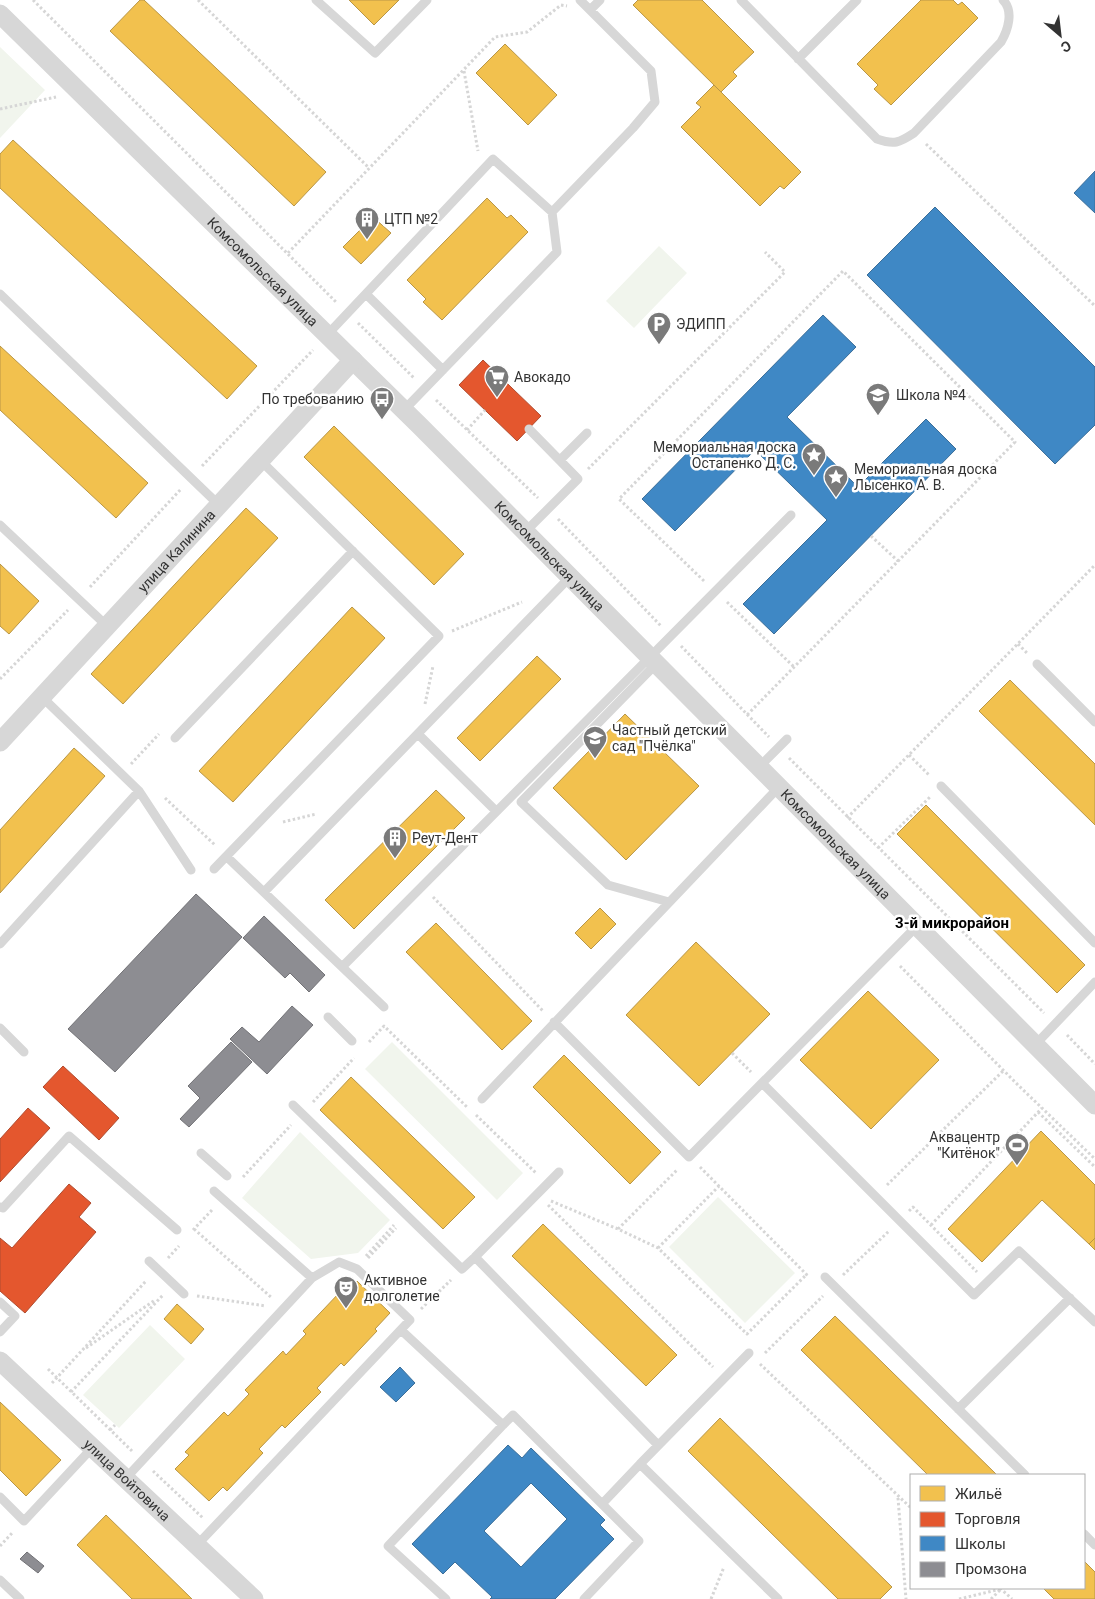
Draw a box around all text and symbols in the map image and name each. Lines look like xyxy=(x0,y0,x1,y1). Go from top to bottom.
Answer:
north arrow xyxy=(1035,10,1085,60)
text: С xyxy=(1058,37,1074,56)
building icon: ЦТП №2 xyxy=(354,206,380,240)
place label: ЦТП №2 xyxy=(384,211,438,227)
street label: Комсомольская улица xyxy=(204,214,321,329)
parking icon: ЭДИПП xyxy=(646,311,672,345)
place label: ЭДИПП xyxy=(676,316,726,332)
supermarket icon: Авокадо xyxy=(484,364,510,398)
place label: Авокадо xyxy=(514,369,571,385)
school or university icon: Школа №4 xyxy=(865,382,891,416)
bus stop icon: По требованию xyxy=(369,386,395,420)
place label: Школа №4 xyxy=(896,387,966,403)
place label: По требованию xyxy=(262,391,364,407)
place label: Мемориальная доска Остапенко Д. С. xyxy=(653,439,796,471)
place icon: Мемориальная доска Остапенко Д. С. xyxy=(801,442,827,476)
place label: Мемориальная доска Лысенко А. В. xyxy=(854,461,997,493)
place icon: Мемориальная доска Лысенко А. В. xyxy=(823,464,849,498)
street label: Комсомольская улица xyxy=(491,498,608,615)
street label: улица Калинина xyxy=(134,506,219,596)
place label: Частный детский сад "Пчёлка" xyxy=(612,722,727,754)
school or university icon: Частный детский сад "Пчёлка" xyxy=(582,725,608,759)
street label: Комсомольская улица xyxy=(778,786,894,903)
building icon: Реут-Дент xyxy=(382,825,408,859)
place label: Реут-Дент xyxy=(412,830,478,846)
district label: 3-й микрорайон xyxy=(895,914,1009,932)
place label: Аквацентр "Китёнок" xyxy=(929,1129,1000,1161)
sports icon: Аквацентр "Китёнок" xyxy=(1004,1132,1030,1166)
place label: Активное долголетие xyxy=(364,1272,440,1304)
theatre icon: Активное долголетие xyxy=(333,1275,359,1309)
street label: улица Войтовича xyxy=(80,1436,174,1524)
legend xyxy=(910,1474,1085,1589)
text: Жильё xyxy=(955,1485,1002,1503)
text: Торговля xyxy=(955,1510,1020,1528)
text: Школы xyxy=(955,1535,1006,1553)
text: Промзона xyxy=(955,1560,1027,1578)

